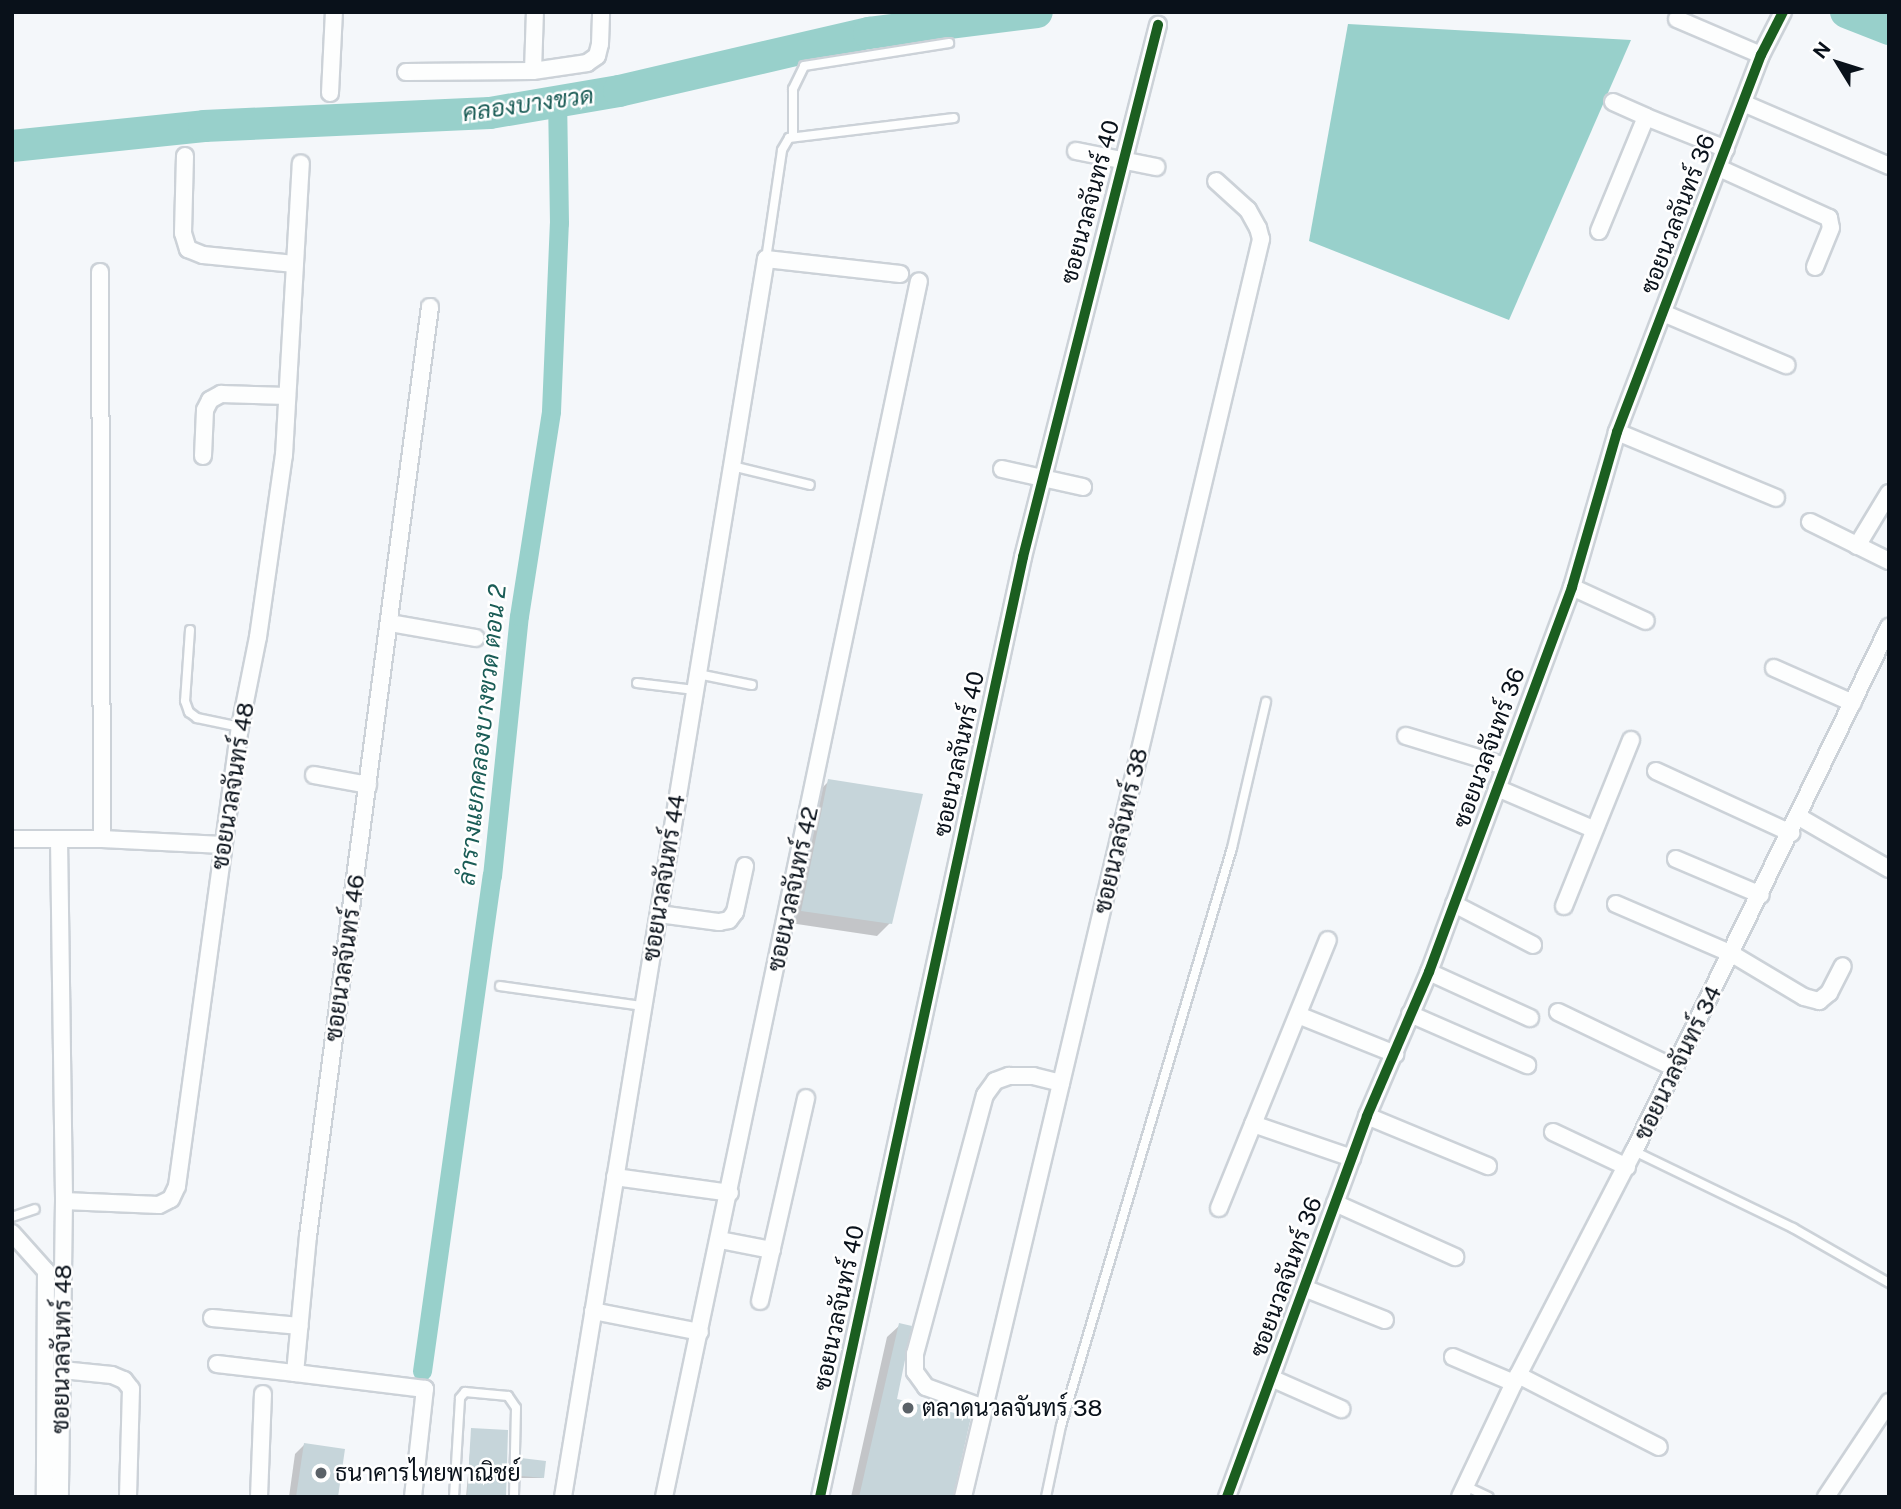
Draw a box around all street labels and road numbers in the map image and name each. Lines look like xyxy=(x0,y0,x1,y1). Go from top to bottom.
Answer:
street label: ซอยนวลจันทร์ 40 xyxy=(1055,117,1125,287)
street label: ซอยนวลจันทร์ 36 xyxy=(1635,130,1721,298)
street label: ซอยนวลจันทร์ 36 xyxy=(1447,664,1531,832)
street label: ซอยนวลจันทร์ 40 xyxy=(928,669,990,839)
street label: ซอยนวลจันทร์ 48 xyxy=(206,700,260,872)
street label: ซอยนวลจันทร์ 38 xyxy=(1089,746,1153,916)
street label: ซอยนวลจันทร์ 44 xyxy=(637,792,691,964)
street label: ซอยนวลจันทร์ 42 xyxy=(762,804,824,974)
street label: ซอยนวลจันทร์ 46 xyxy=(320,873,370,1043)
street label: ซอยนวลจันทร์ 34 xyxy=(1629,981,1727,1145)
street label: ซอยนวลจันทร์ 36 xyxy=(1244,1193,1328,1361)
street label: ซอยนวลจันทร์ 40 xyxy=(808,1223,870,1393)
street label: ซอยนวลจันทร์ 48 xyxy=(47,1264,77,1434)

